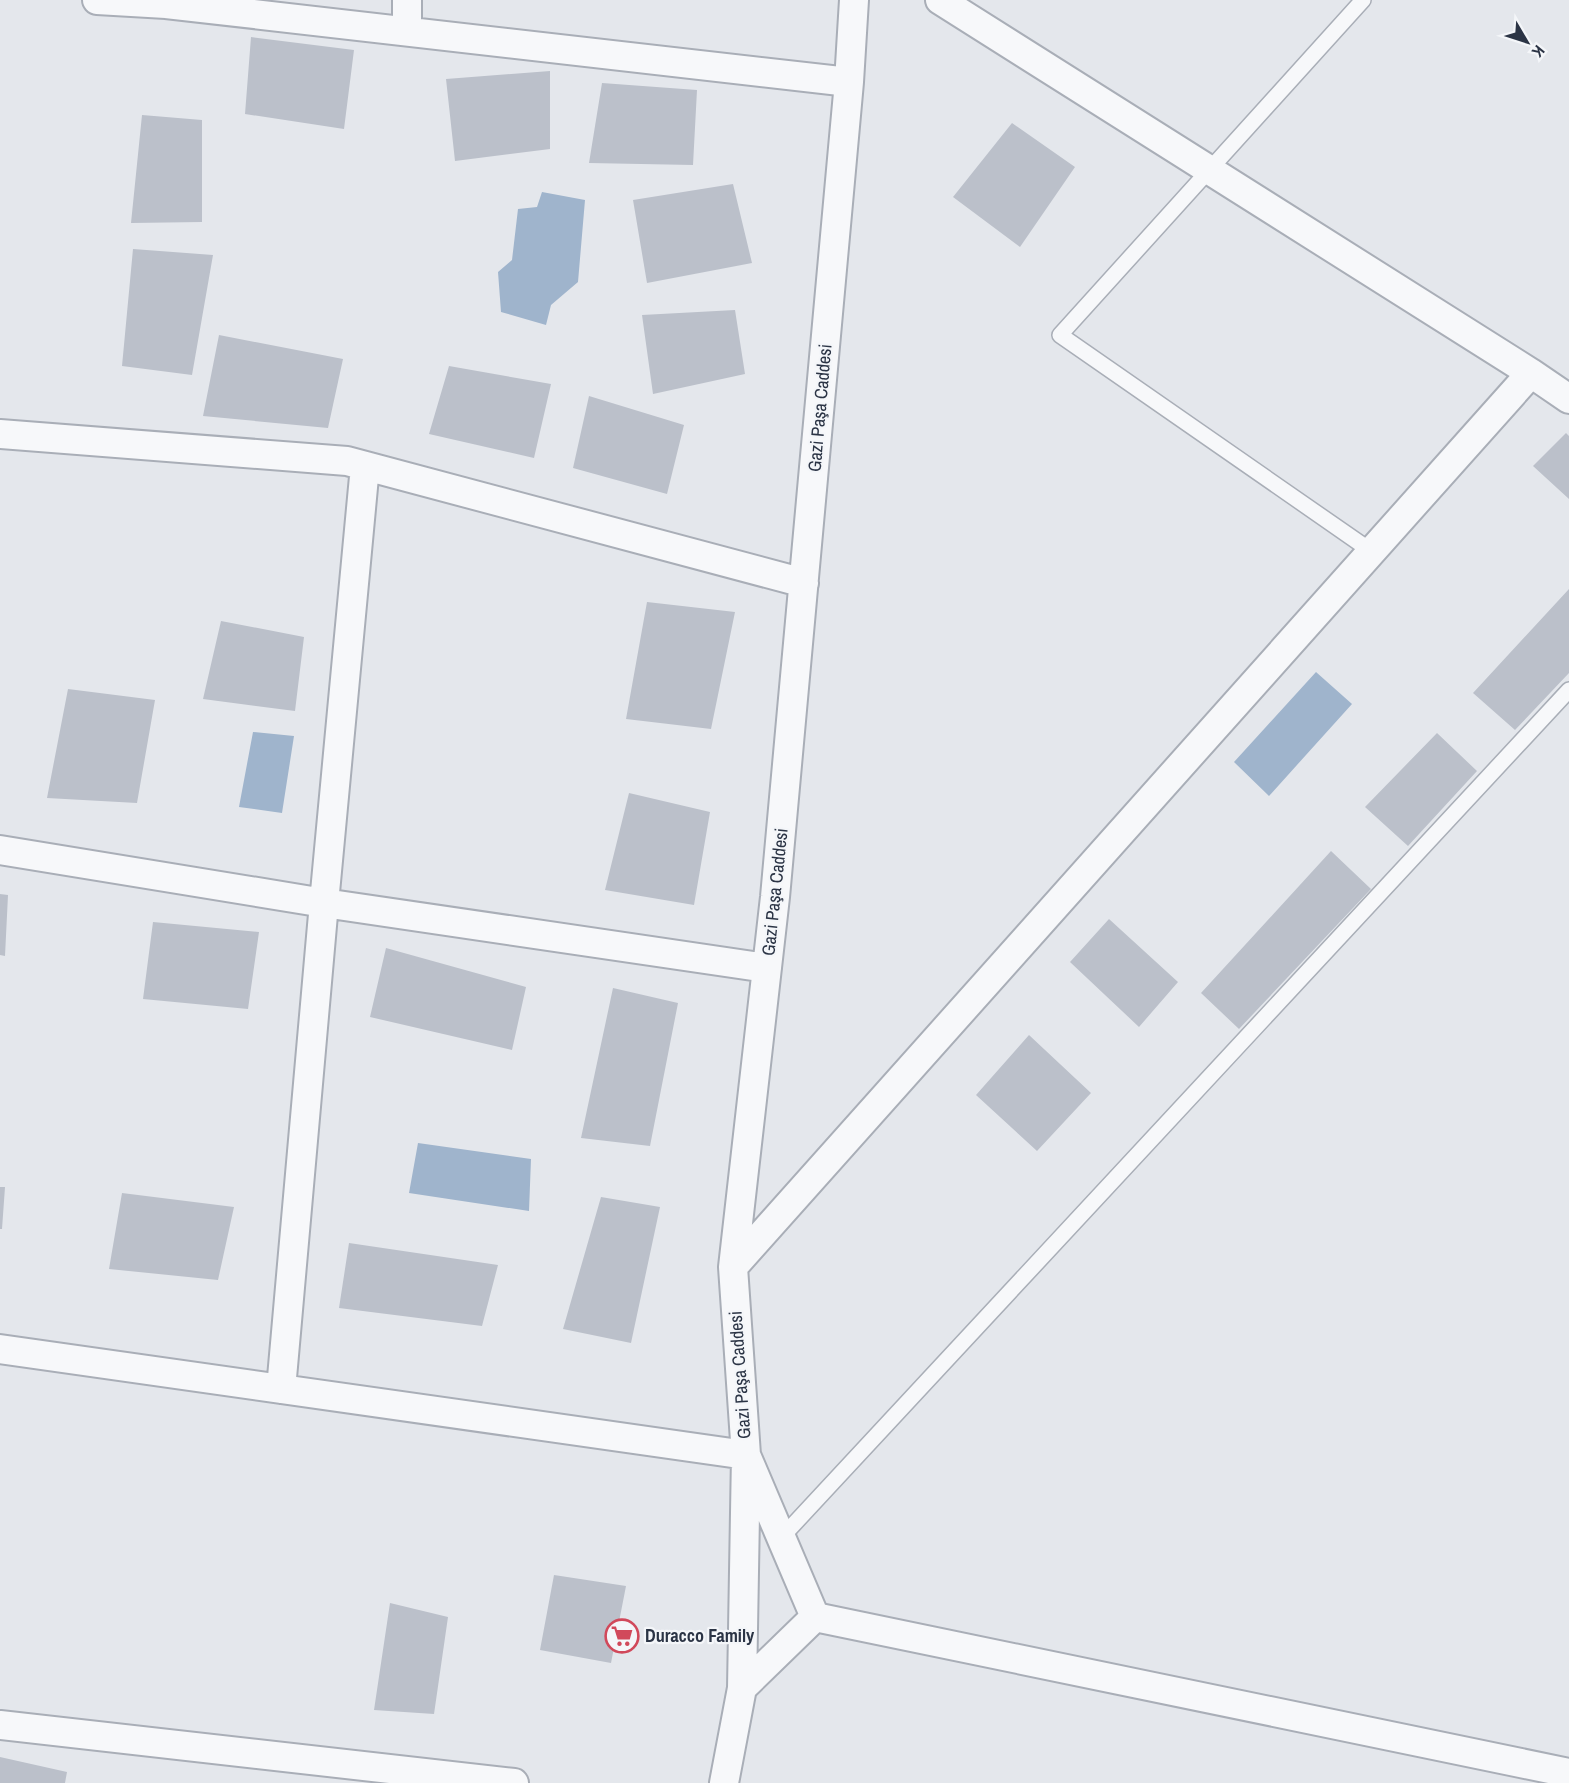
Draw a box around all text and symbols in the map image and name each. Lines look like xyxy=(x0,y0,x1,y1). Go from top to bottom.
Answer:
north arrow xyxy=(1497,12,1557,72)
text: K xyxy=(1527,41,1550,62)
street label: Gazi Paşa Caddesi xyxy=(801,343,838,473)
street label: Gazi Paşa Caddesi xyxy=(755,827,794,957)
street label: Gazi Paşa Caddesi xyxy=(723,1310,756,1440)
supermarket icon: Duracco Family xyxy=(604,1618,640,1654)
place label: Duracco Family xyxy=(645,1623,755,1648)

